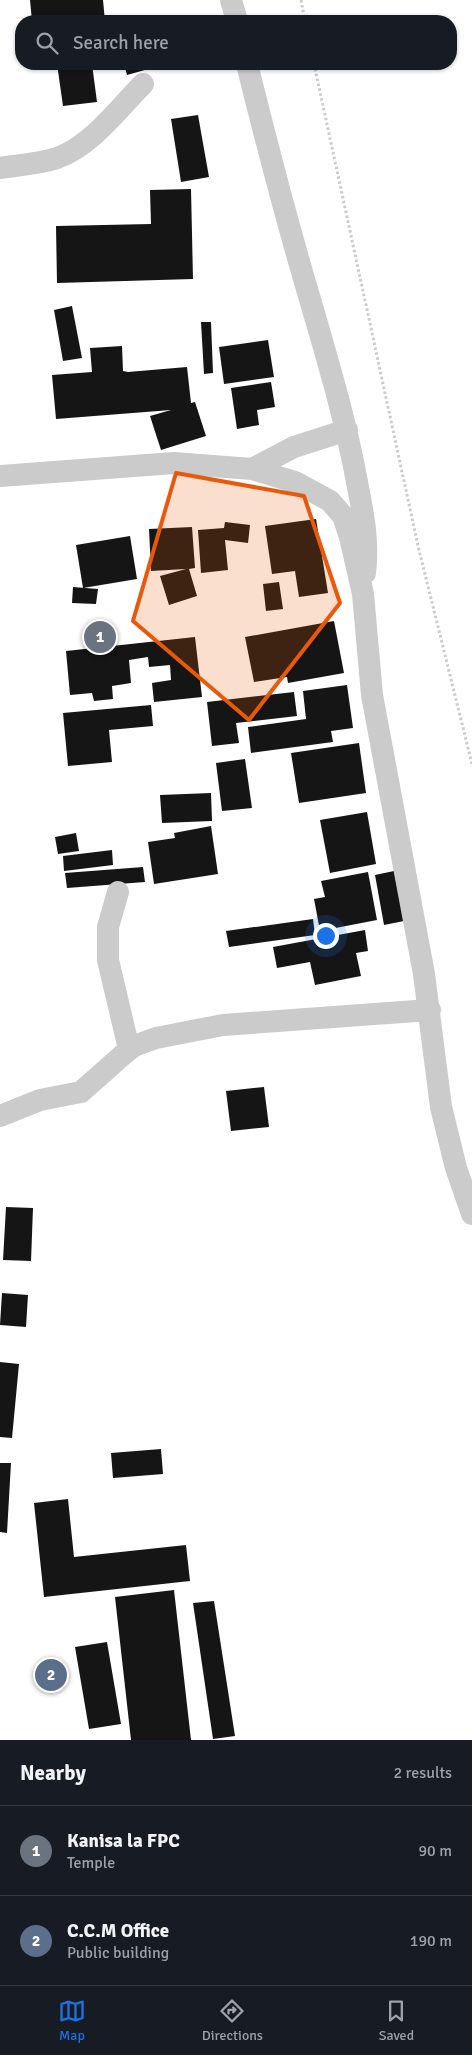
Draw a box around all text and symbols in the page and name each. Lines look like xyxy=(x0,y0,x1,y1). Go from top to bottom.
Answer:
search box xyxy=(15,15,457,70)
icon: search xyxy=(33,29,61,57)
text: Search here xyxy=(73,31,169,55)
pin: 1 xyxy=(84,618,116,656)
your location xyxy=(313,923,339,949)
pin: 2 xyxy=(35,1656,67,1694)
text: Nearby xyxy=(20,1760,86,1786)
text: 2 results xyxy=(393,1763,452,1783)
text: Kanisa la FPC xyxy=(67,1829,180,1853)
text: 1 xyxy=(32,1841,40,1861)
text: 90 m xyxy=(418,1841,452,1861)
text: Temple xyxy=(67,1853,115,1873)
text: C.C.M Office xyxy=(67,1919,169,1943)
text: 2 xyxy=(32,1931,40,1951)
text: 190 m xyxy=(410,1931,452,1951)
text: Public building xyxy=(67,1943,169,1963)
tab: Map xyxy=(58,1997,86,2044)
tab: Directions xyxy=(202,1997,263,2044)
tab: Saved xyxy=(379,1997,414,2044)

